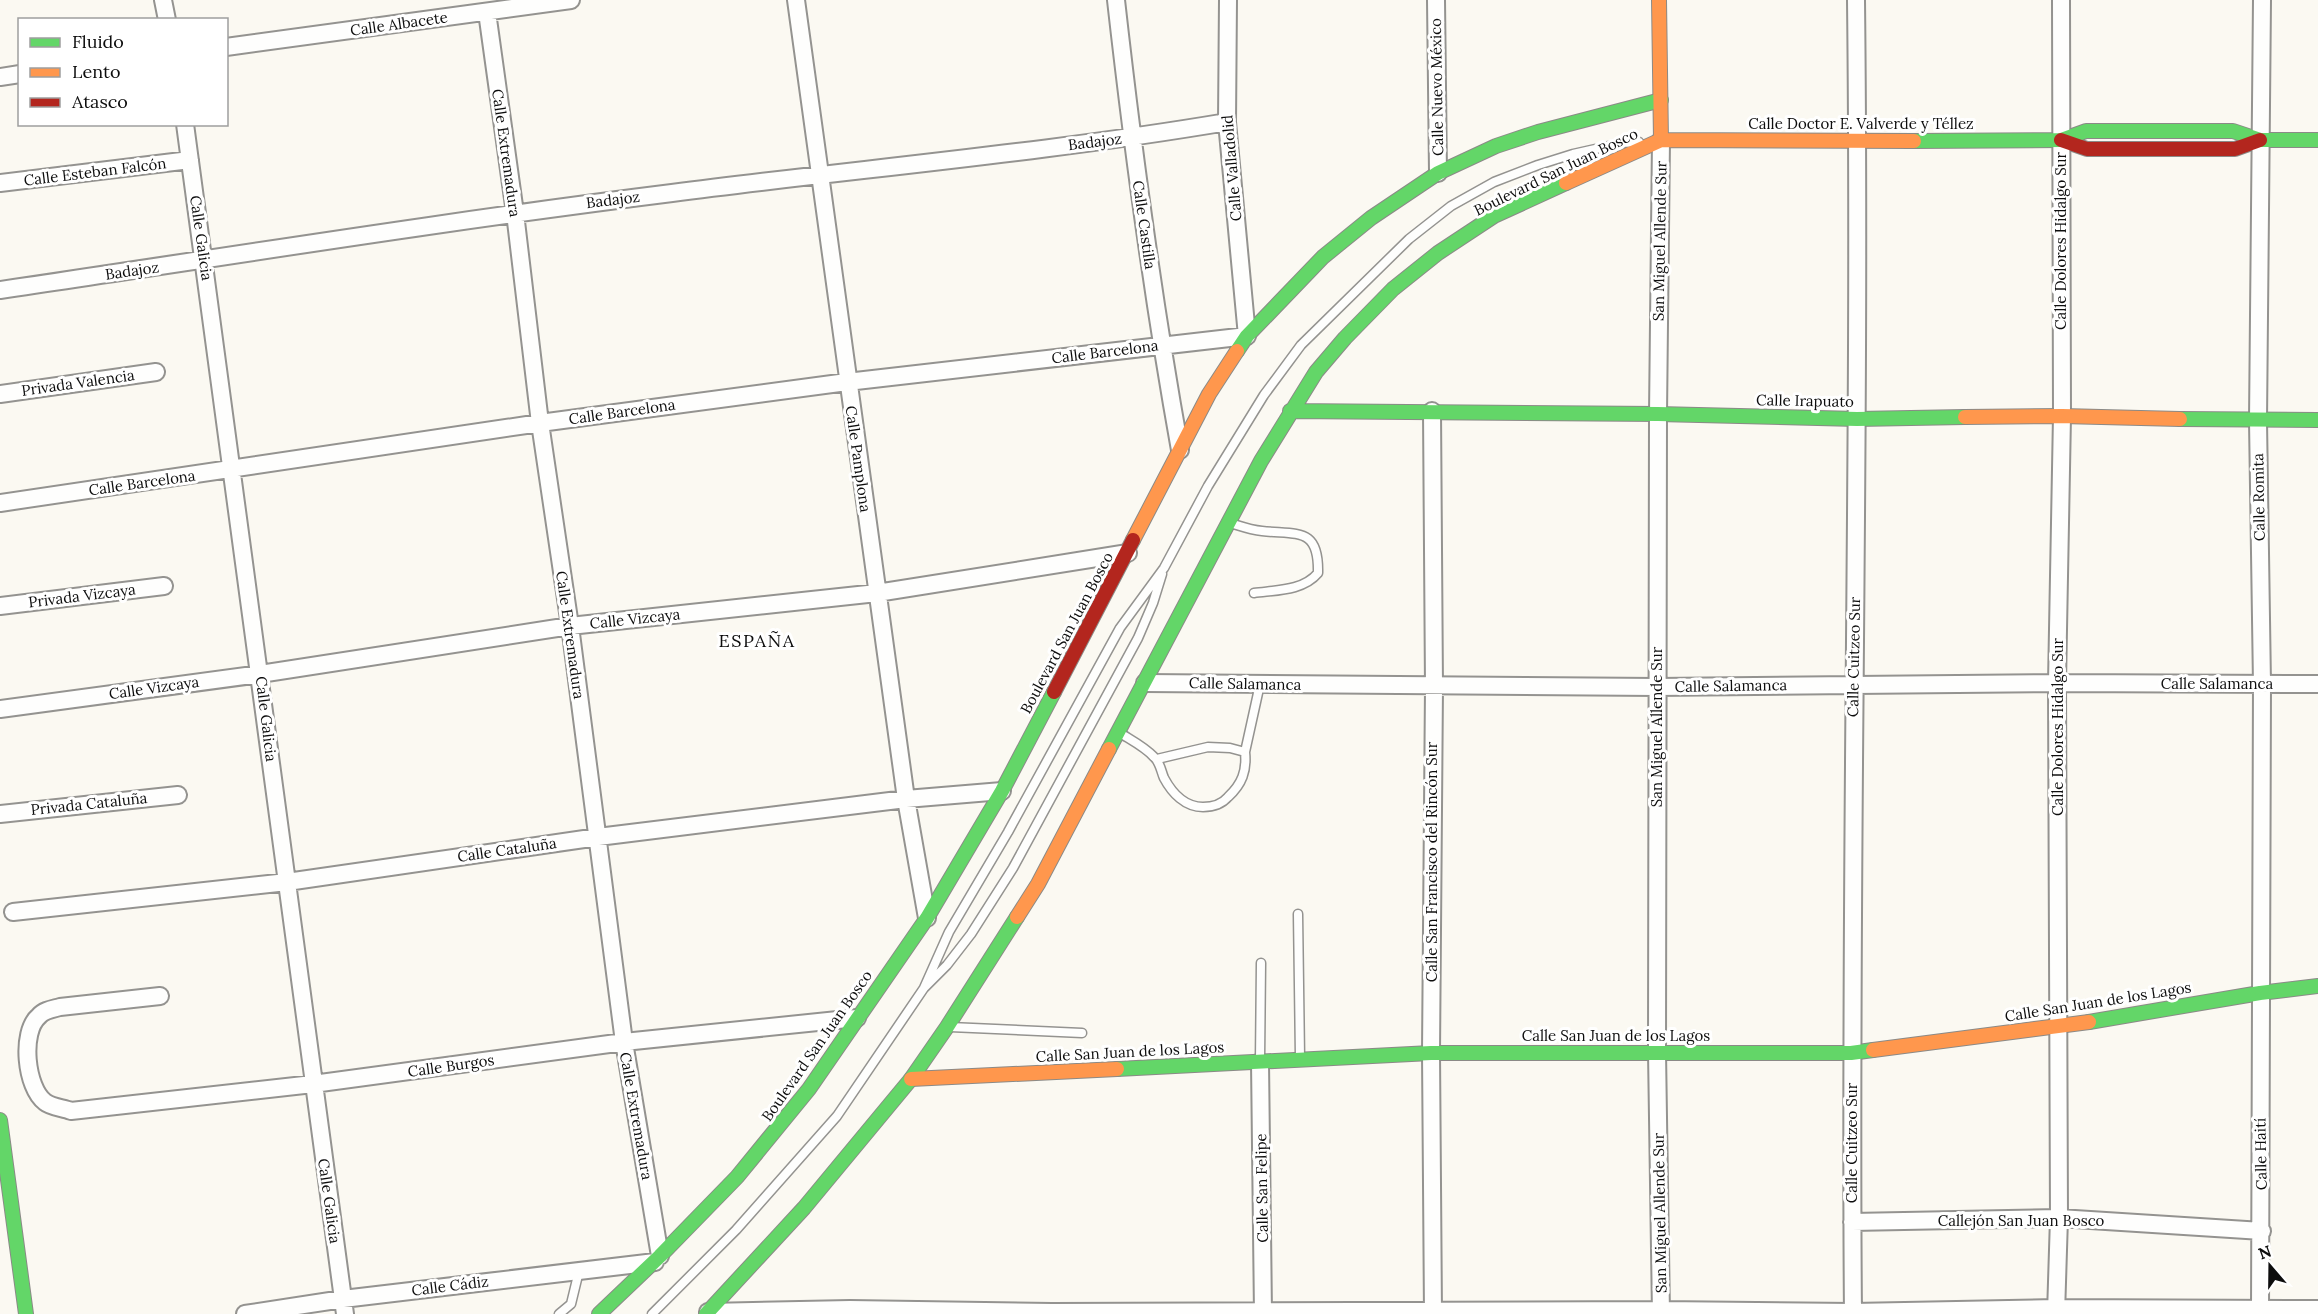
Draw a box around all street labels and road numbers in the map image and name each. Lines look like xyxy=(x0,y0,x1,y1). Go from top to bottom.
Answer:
street label: Calle Albacete xyxy=(349,7,449,40)
street label: Calle Nuevo México xyxy=(1426,18,1447,156)
street label: Calle Extremadura xyxy=(488,88,525,219)
street label: Calle Valladolid xyxy=(1217,114,1246,222)
street label: Calle Doctor E. Valverde y Téllez xyxy=(1748,114,1974,133)
street label: Boulevard San Juan Bosco xyxy=(1471,123,1641,220)
street label: Badajoz xyxy=(1067,129,1123,154)
street label: Calle Dolores Hidalgo Sur xyxy=(2051,151,2070,330)
street label: Calle Esteban Falcón xyxy=(23,153,167,190)
street label: San Miguel Allende Sur xyxy=(1649,160,1670,321)
street label: Calle Castilla xyxy=(1129,179,1160,271)
street label: Badajoz xyxy=(585,187,641,212)
street label: Calle Galicia xyxy=(186,194,217,282)
street label: Badajoz xyxy=(104,257,160,284)
street label: Calle Barcelona xyxy=(1050,335,1160,367)
street label: Privada Valencia xyxy=(20,365,136,400)
street label: Calle Irapuato xyxy=(1756,390,1854,411)
street label: Calle Barcelona xyxy=(567,395,677,428)
street label: Calle Pamplona xyxy=(842,404,875,514)
street label: Calle Romita xyxy=(2248,453,2269,541)
street label: Calle Barcelona xyxy=(87,466,197,499)
street label: Boulevard San Juan Bosco xyxy=(1016,549,1117,717)
street label: Calle Extremadura xyxy=(552,570,589,701)
street label: Privada Vizcaya xyxy=(27,579,137,612)
street label: Calle Cuitzeo Sur xyxy=(1843,596,1864,717)
street label: Calle Vizcaya xyxy=(589,604,681,633)
street label: Calle Dolores Hidalgo Sur xyxy=(2048,637,2067,816)
street label: San Miguel Allende Sur xyxy=(1647,646,1666,807)
street label: Calle Vizcaya xyxy=(108,672,201,703)
street label: Calle Salamanca xyxy=(1189,673,1302,694)
street label: Calle Salamanca xyxy=(2161,674,2273,693)
street label: Calle Galicia xyxy=(252,675,281,763)
street label: Calle Salamanca xyxy=(1675,675,1788,696)
street label: Calle San Francisco del Rincón Sur xyxy=(1422,741,1441,982)
street label: Privada Cataluña xyxy=(30,788,148,819)
street label: Calle Cataluña xyxy=(456,833,558,866)
street label: Boulevard San Juan Bosco xyxy=(757,966,876,1125)
street label: Calle San Juan de los Lagos xyxy=(2003,977,2193,1026)
street label: Calle San Juan de los Lagos xyxy=(1522,1026,1710,1045)
street label: Calle San Juan de los Lagos xyxy=(1035,1037,1225,1066)
street label: Calle Burgos xyxy=(407,1050,495,1081)
street label: Calle Extremadura xyxy=(616,1051,657,1181)
street label: Calle Cuitzeo Sur xyxy=(1842,1082,1861,1203)
street label: Calle Haití xyxy=(2250,1118,2271,1190)
street label: San Miguel Allende Sur xyxy=(1649,1132,1670,1293)
street label: Calle San Felipe xyxy=(1251,1133,1272,1243)
street label: Calle Galicia xyxy=(314,1157,345,1245)
street label: Callejón San Juan Bosco xyxy=(1938,1211,2105,1230)
street label: Calle Cádiz xyxy=(410,1271,490,1300)

